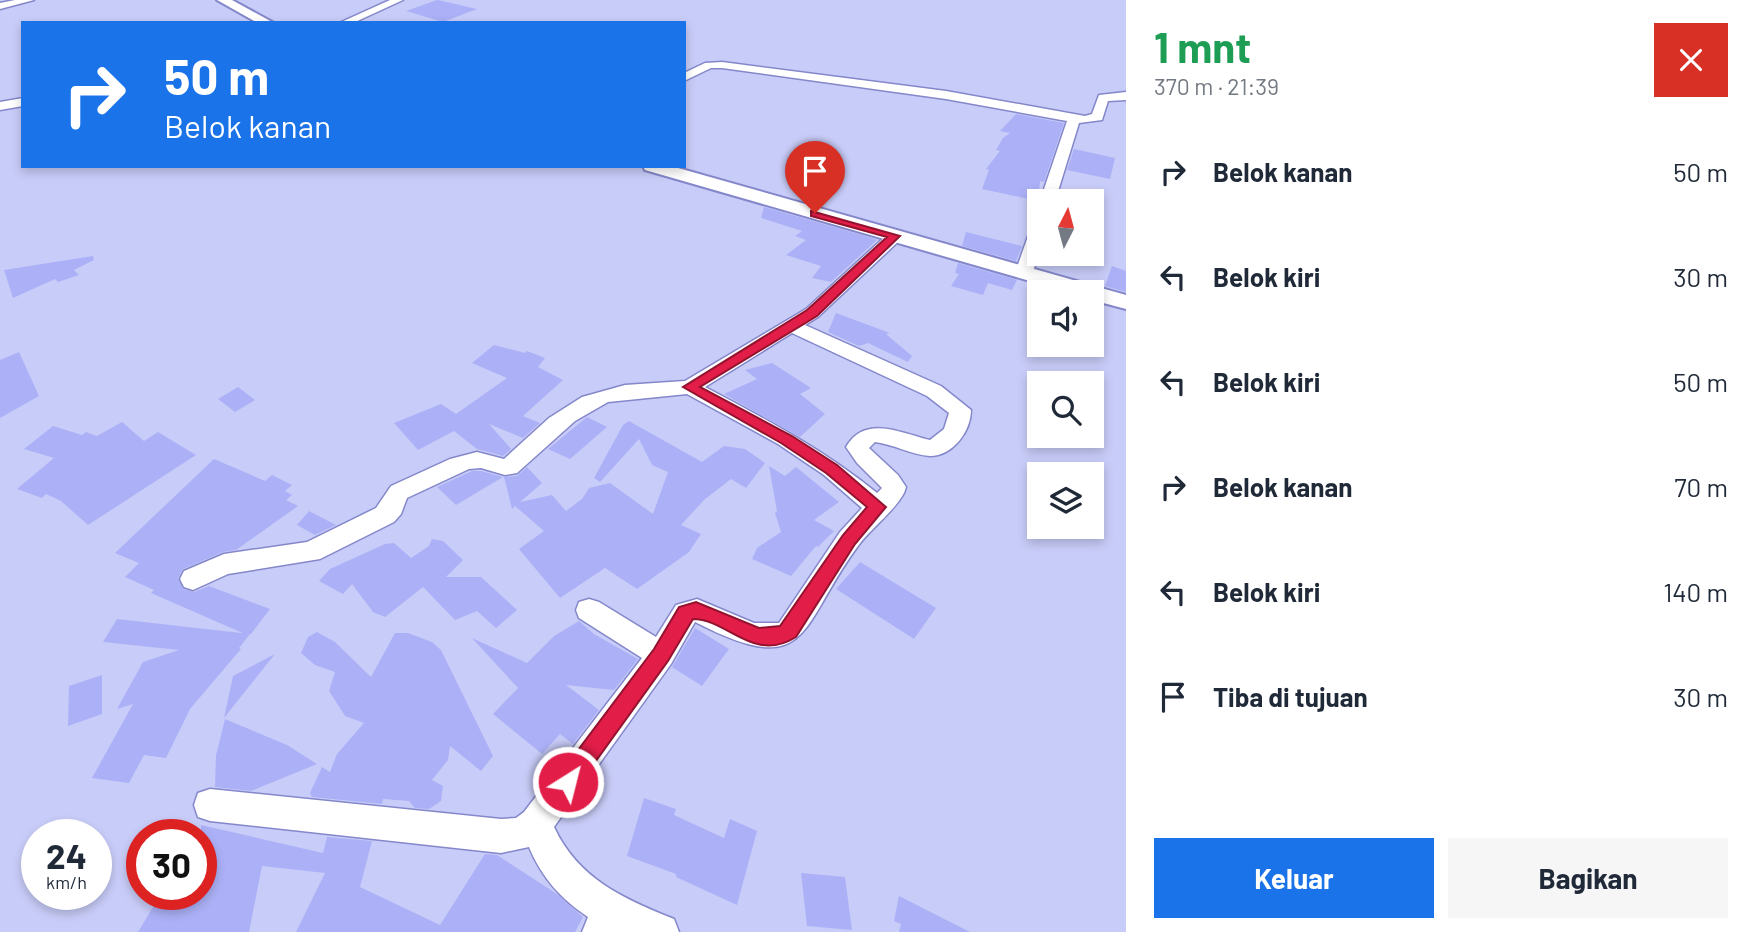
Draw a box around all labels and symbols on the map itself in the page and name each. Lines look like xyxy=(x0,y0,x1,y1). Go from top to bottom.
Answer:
pin xyxy=(785,141,845,213)
north arrow xyxy=(1027,189,1104,266)
position arrow xyxy=(531,745,605,819)
speed limit sign: 30 xyxy=(126,819,217,910)

